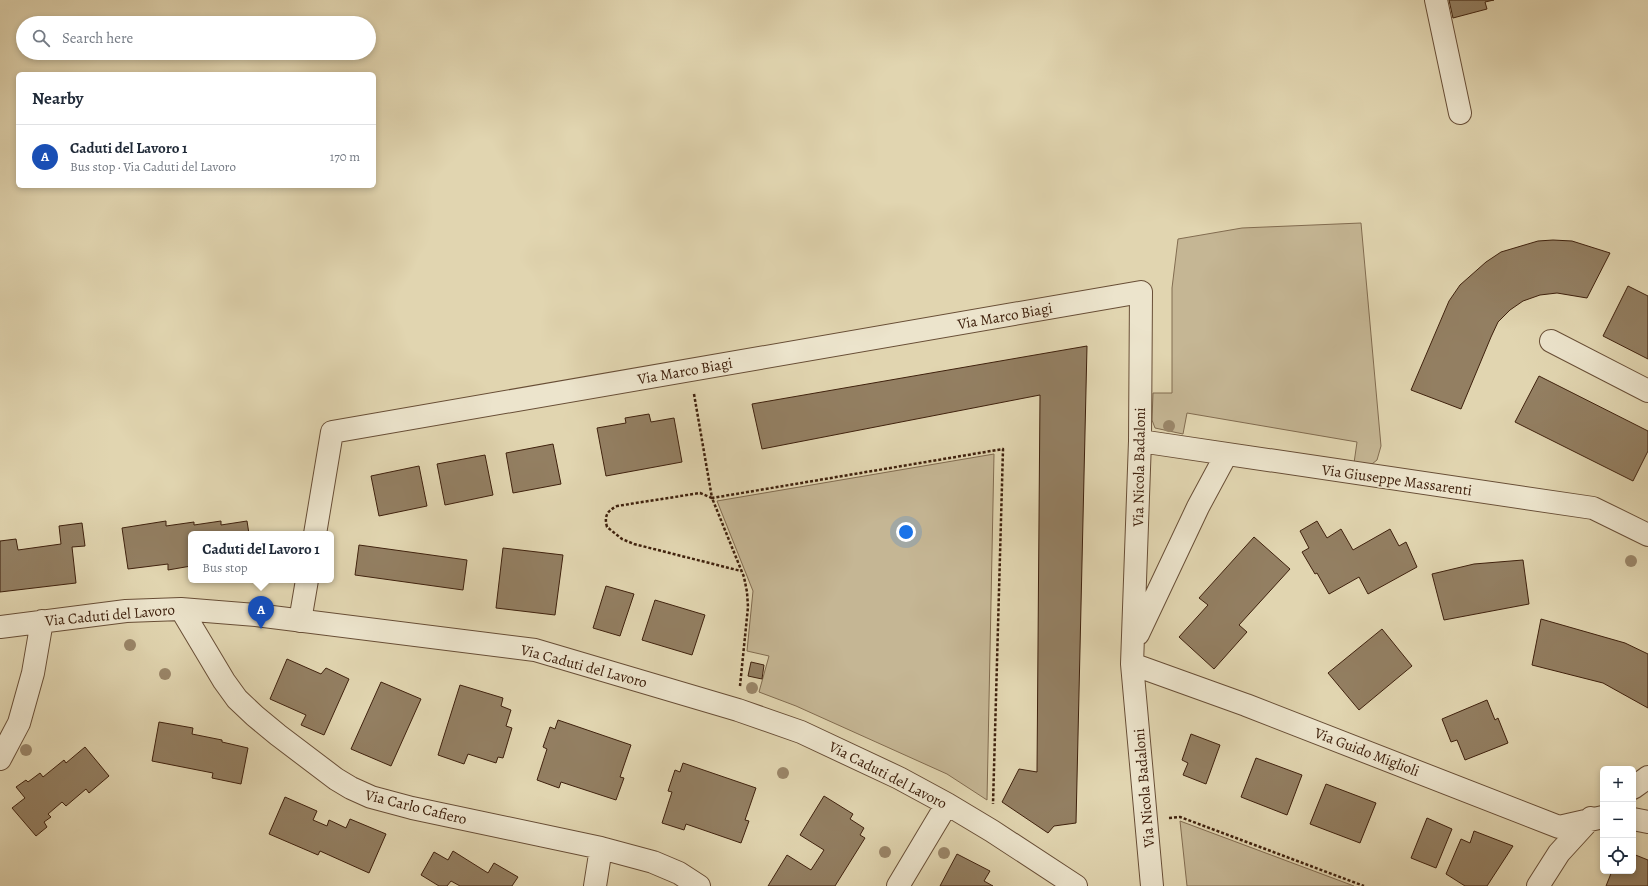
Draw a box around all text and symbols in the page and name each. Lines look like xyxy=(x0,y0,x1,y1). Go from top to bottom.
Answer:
search box xyxy=(16,16,376,60)
icon: search xyxy=(30,27,52,49)
text: Search here xyxy=(62,28,133,48)
text: Nearby xyxy=(32,87,83,110)
text: Caduti del Lavoro 1 xyxy=(70,138,187,158)
text: A xyxy=(41,148,49,165)
text: 170 m xyxy=(330,148,360,165)
text: Bus stop · Via Caduti del Lavoro xyxy=(70,158,236,175)
street label: Via Marco Biagi xyxy=(955,298,1054,334)
street label: Via Marco Biagi xyxy=(635,353,734,389)
street label: Via Nicola Badaloni xyxy=(1128,407,1150,528)
street label: Via Giuseppe Massarenti xyxy=(1320,459,1473,500)
your location xyxy=(896,522,916,542)
popup xyxy=(188,531,334,583)
text: Caduti del Lavoro 1 xyxy=(202,539,320,559)
text: Bus stop xyxy=(202,559,248,576)
pin: A xyxy=(248,596,274,629)
street label: Via Caduti del Lavoro xyxy=(43,599,176,631)
street label: Via Caduti del Lavoro xyxy=(518,639,649,693)
street label: Via Guido Miglioli xyxy=(1311,722,1422,781)
street label: Via Nicola Badaloni xyxy=(1129,728,1159,849)
street label: Via Caduti del Lavoro xyxy=(825,736,951,813)
map controls xyxy=(1600,766,1636,874)
button: + xyxy=(1600,766,1636,802)
street label: Via Carlo Cafiero xyxy=(362,784,469,829)
button: − xyxy=(1600,802,1636,838)
button: locate xyxy=(1600,838,1636,874)

